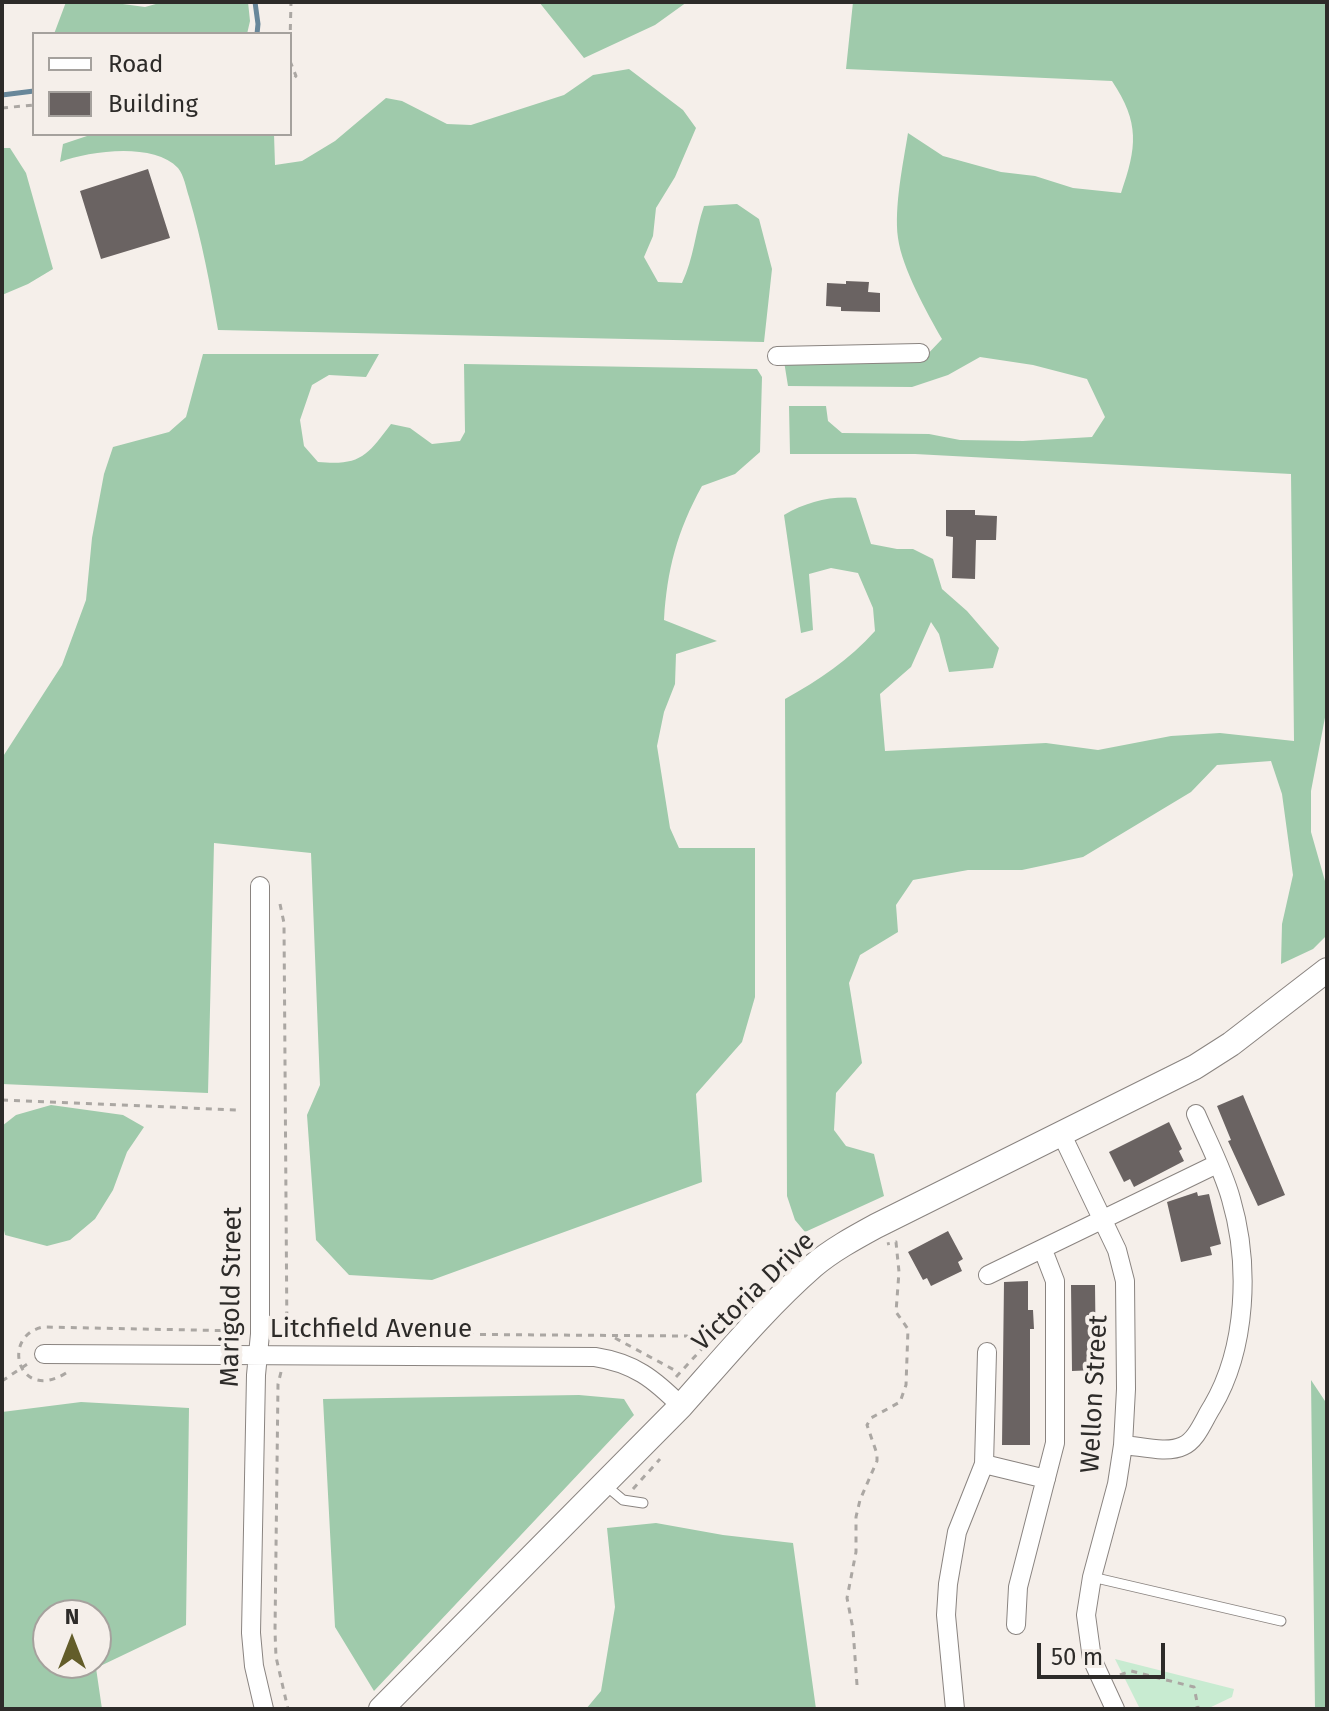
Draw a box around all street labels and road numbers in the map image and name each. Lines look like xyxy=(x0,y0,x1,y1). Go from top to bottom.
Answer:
street label: Marigold Street xyxy=(215,1206,249,1388)
street label: Victoria Drive xyxy=(686,1226,822,1358)
street label: Litchfield Avenue xyxy=(270,1314,472,1346)
street label: Wellon Street xyxy=(1075,1314,1115,1474)

